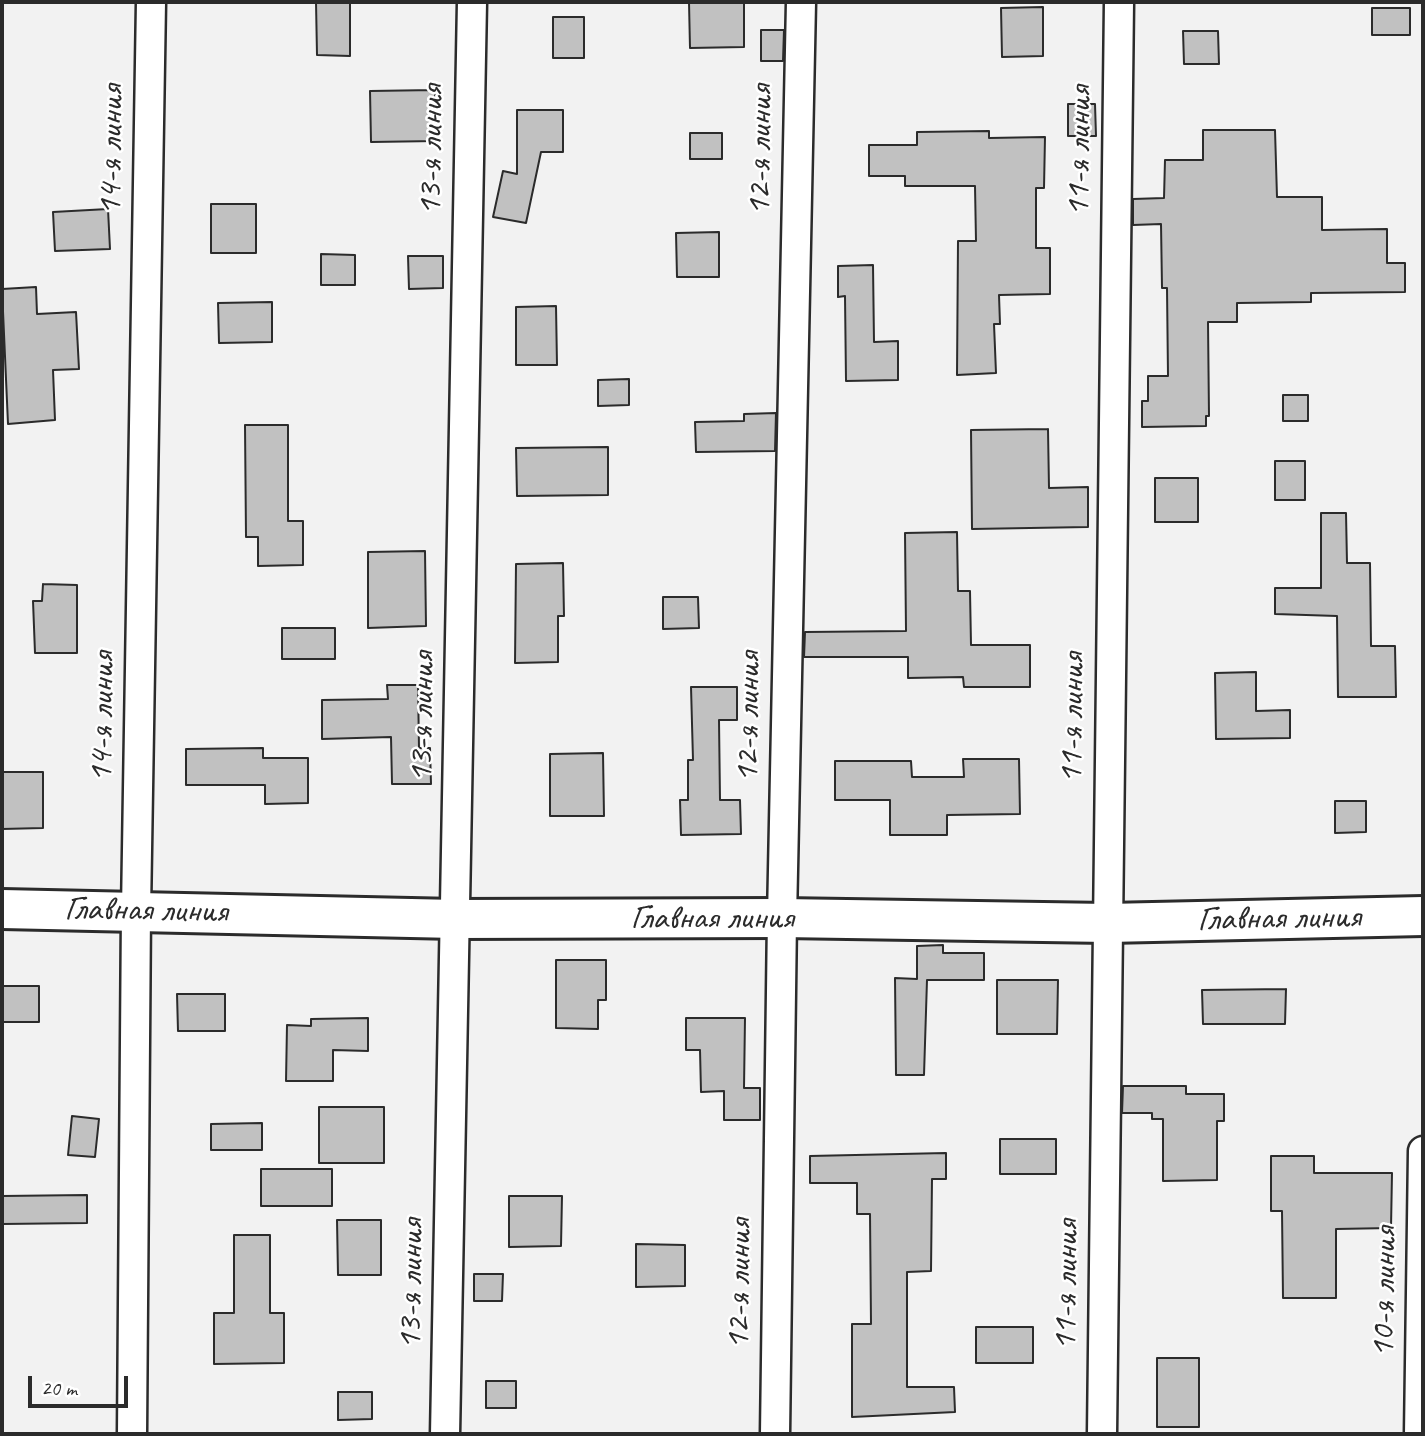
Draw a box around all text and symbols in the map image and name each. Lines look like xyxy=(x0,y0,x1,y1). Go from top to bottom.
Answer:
street label: 14-я линия xyxy=(90,84,134,216)
street label: 13-я линия xyxy=(410,84,454,216)
street label: 12-я линия xyxy=(739,84,783,216)
street label: 11-я линия xyxy=(1058,85,1102,217)
street label: 14-я линия xyxy=(81,651,125,783)
street label: 13-я линия xyxy=(401,651,445,783)
street label: 12-я линия xyxy=(727,651,771,783)
street label: 11-я линия xyxy=(1051,652,1095,784)
street label: Главная линия xyxy=(64,889,228,933)
street label: Главная линия xyxy=(1197,897,1361,941)
street label: Главная линия xyxy=(630,898,794,940)
street label: 13-я линия xyxy=(390,1218,434,1350)
street label: 12-я линия xyxy=(718,1218,762,1350)
street label: 11-я линия xyxy=(1045,1219,1089,1351)
street label: 10-я линия xyxy=(1363,1226,1407,1358)
scale bar xyxy=(32,1362,131,1406)
text: 20 m xyxy=(41,1375,77,1401)

